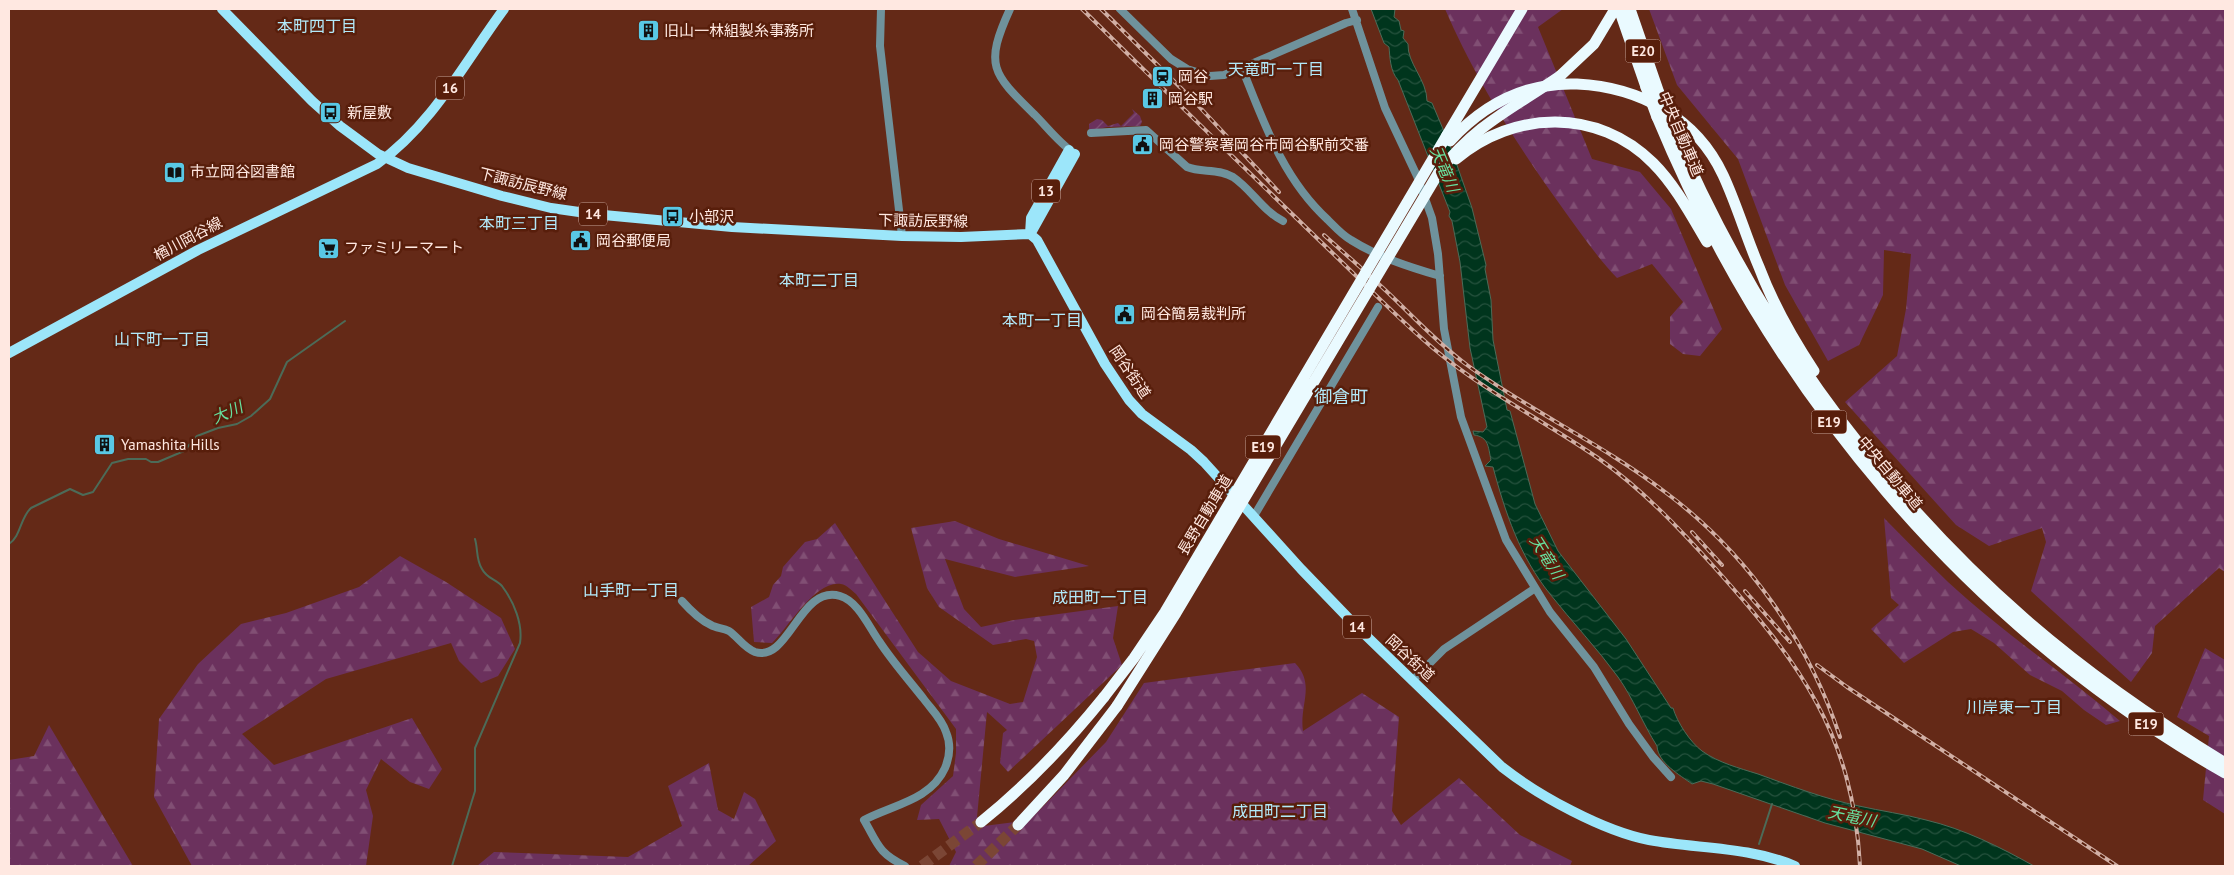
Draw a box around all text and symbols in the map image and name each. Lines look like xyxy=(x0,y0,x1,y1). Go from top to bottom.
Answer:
district label: 本町四丁目 xyxy=(277,16,357,36)
building icon: 旧山一林組製糸事務所 xyxy=(636,19,660,43)
place label: 旧山一林組製糸事務所 xyxy=(664,21,814,40)
road number: E20 xyxy=(1626,40,1660,62)
district label: 天竜町一丁目 xyxy=(1228,59,1324,79)
station icon: 岡谷 xyxy=(1150,65,1174,89)
place label: 岡谷 xyxy=(1178,67,1208,86)
road number: 16 xyxy=(436,76,464,100)
building icon: 岡谷駅 xyxy=(1140,87,1164,111)
place label: 岡谷駅 xyxy=(1168,89,1213,108)
street label: 中央自動車道 xyxy=(1655,89,1708,179)
bus stop icon: 新屋敷 xyxy=(319,101,343,125)
place label: 新屋敷 xyxy=(347,103,392,122)
public building icon: 岡谷警察署岡谷市岡谷駅前交番 xyxy=(1131,133,1155,157)
place label: 岡谷警察署岡谷市岡谷駅前交番 xyxy=(1159,135,1369,154)
water label: 天竜川 xyxy=(1426,143,1464,197)
library icon: 市立岡谷図書館 xyxy=(162,160,186,184)
place label: 市立岡谷図書館 xyxy=(190,162,295,181)
street label: 下諏訪辰野線 xyxy=(477,163,569,204)
road number: 13 xyxy=(1032,180,1060,202)
road number: 14 xyxy=(579,202,607,225)
bus stop icon: 小部沢 xyxy=(661,205,685,229)
place label: 小部沢 xyxy=(689,207,734,226)
street label: 下諏訪辰野線 xyxy=(878,210,968,231)
street label: 楢川岡谷線 xyxy=(150,213,225,265)
district label: 本町三丁目 xyxy=(479,213,559,233)
public building icon: 岡谷郵便局 xyxy=(568,229,592,253)
place label: 岡谷郵便局 xyxy=(596,231,671,250)
supermarket icon: ファミリーマート xyxy=(316,236,340,260)
place label: ファミリーマート xyxy=(344,238,464,257)
district label: 本町二丁目 xyxy=(779,270,859,290)
public building icon: 岡谷簡易裁判所 xyxy=(1113,302,1137,326)
place label: 岡谷簡易裁判所 xyxy=(1141,304,1246,323)
district label: 本町一丁目 xyxy=(1002,310,1082,330)
district label: 山下町一丁目 xyxy=(114,329,210,349)
street label: 岡谷街道 xyxy=(1106,342,1155,402)
district label: 御倉町 xyxy=(1314,385,1368,408)
water label: 大川 xyxy=(208,396,248,428)
road number: E19 xyxy=(1812,411,1846,434)
street label: 中央自動車道 xyxy=(1854,432,1927,513)
building icon: Yamashita Hills xyxy=(93,433,117,457)
place label: Yamashita Hills xyxy=(121,435,220,454)
road number: E19 xyxy=(1246,436,1280,458)
street label: 長野自動車道 xyxy=(1173,471,1236,558)
water label: 天竜川 xyxy=(1526,531,1569,584)
district label: 山手町一丁目 xyxy=(583,580,679,600)
district label: 成田町一丁目 xyxy=(1052,587,1148,607)
road number: 14 xyxy=(1343,616,1371,638)
street label: 岡谷街道 xyxy=(1382,630,1439,685)
district label: 川岸東一丁目 xyxy=(1966,697,2062,717)
road number: E19 xyxy=(2128,712,2164,736)
district label: 成田町二丁目 xyxy=(1232,801,1328,821)
water label: 天竜川 xyxy=(1826,801,1880,831)

